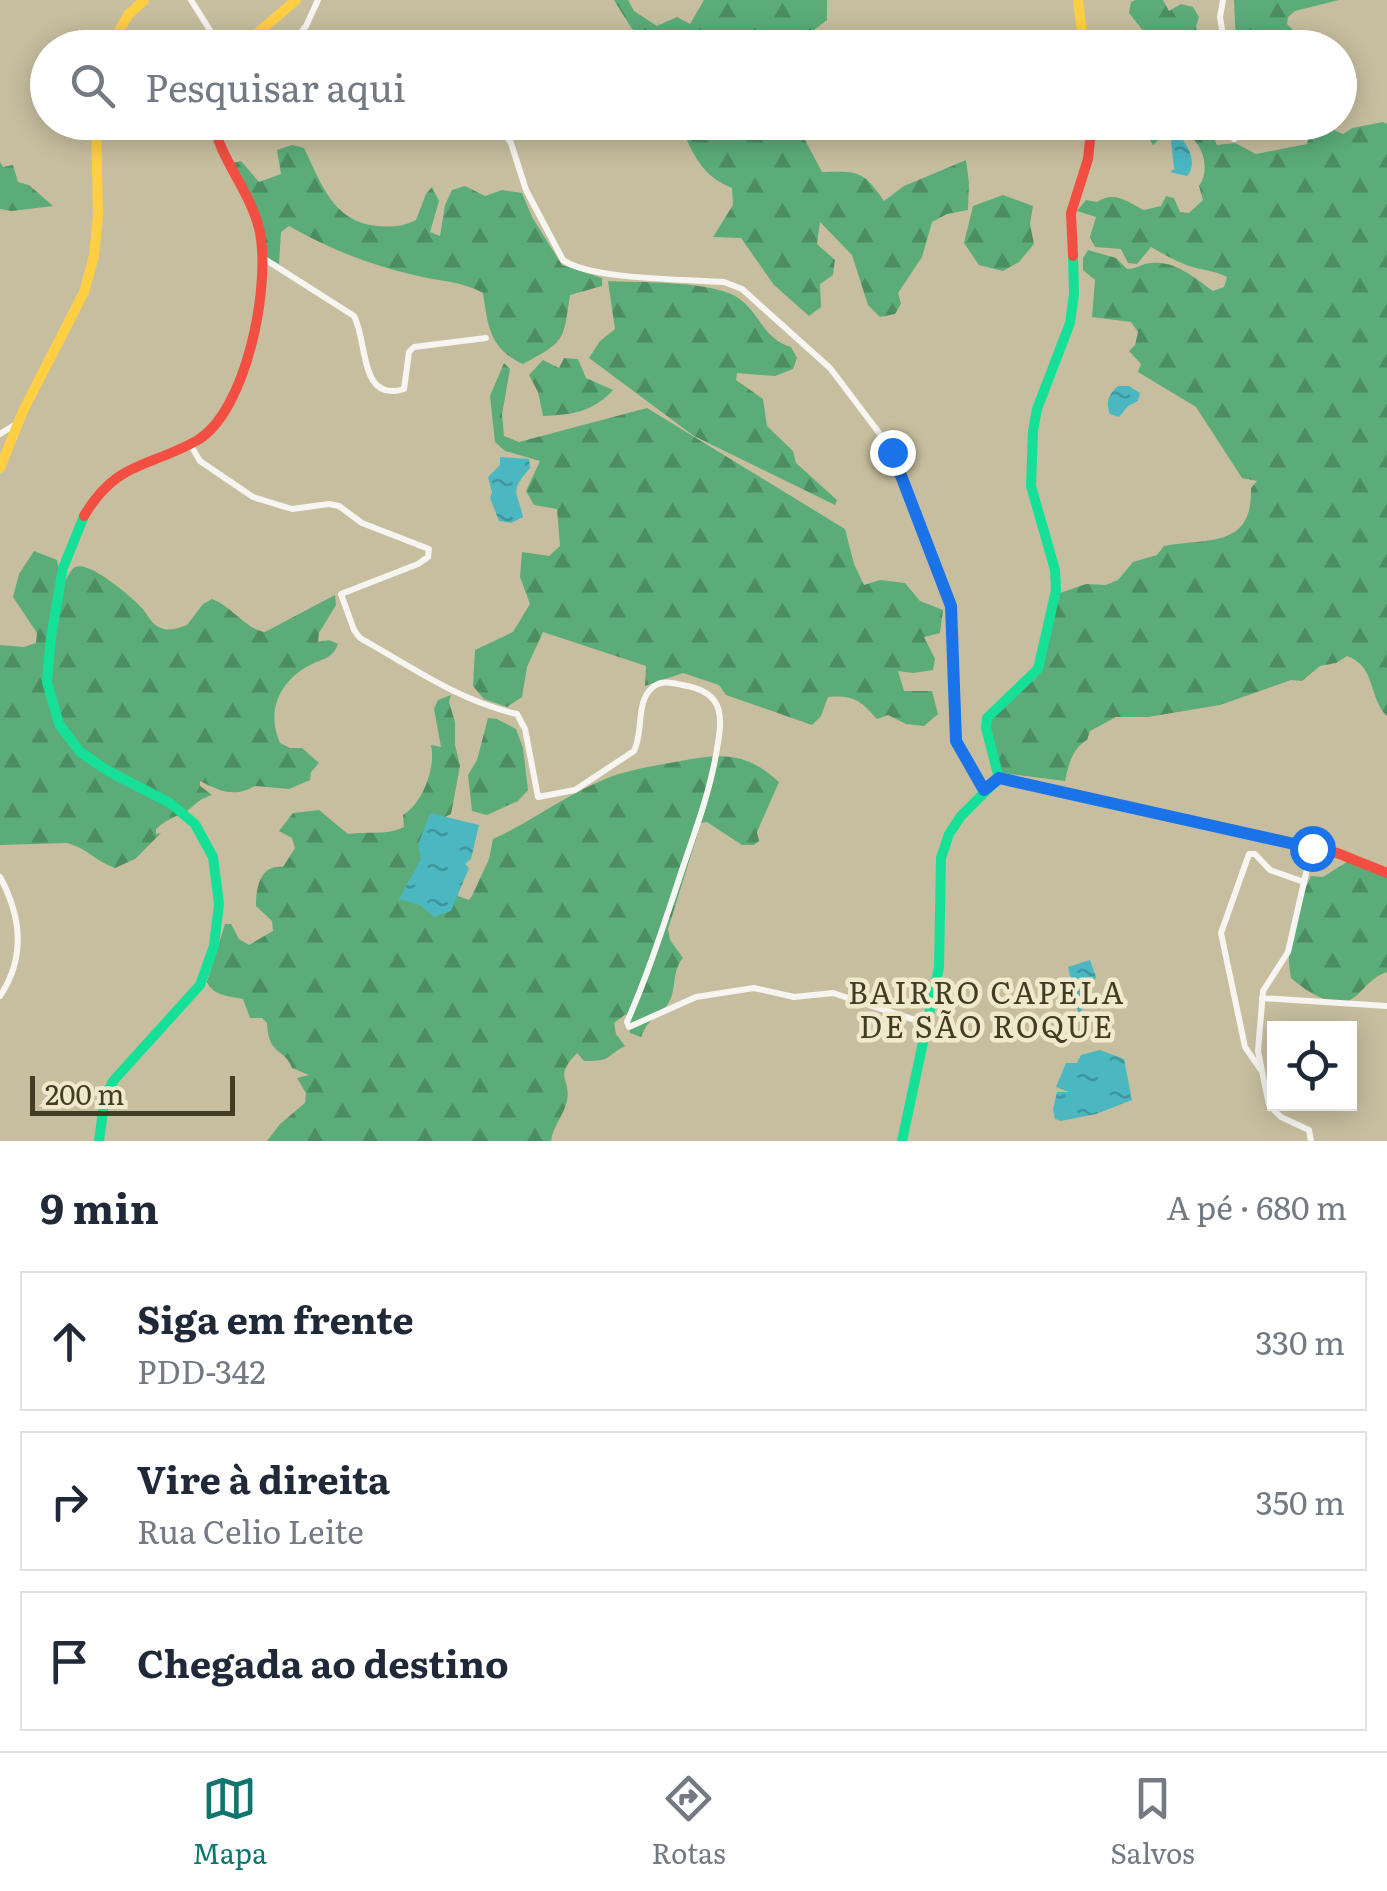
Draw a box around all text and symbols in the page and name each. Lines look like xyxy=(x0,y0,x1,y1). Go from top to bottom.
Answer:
search box xyxy=(30,30,1357,140)
text: Pesquisar aqui xyxy=(145,57,406,114)
icon: search xyxy=(65,58,120,113)
route end xyxy=(870,430,916,476)
route start xyxy=(1290,826,1336,872)
district label: BAIRRO CAPELA DE SÃO ROQUE xyxy=(848,969,1126,1047)
map controls xyxy=(1267,1021,1357,1111)
button: locate xyxy=(1267,1021,1357,1111)
scale bar xyxy=(30,1071,235,1116)
text: 200 m xyxy=(45,1072,124,1114)
text: 9 min xyxy=(40,1175,159,1237)
text: A pé · 680 m xyxy=(1167,1182,1347,1230)
text: Siga em frente xyxy=(137,1289,414,1346)
icon: ahead xyxy=(42,1314,97,1369)
text: 330 m xyxy=(1255,1317,1345,1365)
text: PDD-342 xyxy=(137,1346,266,1394)
text: Vire à direita xyxy=(137,1449,390,1506)
icon: right xyxy=(42,1474,97,1529)
text: 350 m xyxy=(1256,1477,1345,1525)
text: Rua Celio Leite xyxy=(137,1506,364,1554)
text: Chegada ao destino xyxy=(137,1633,509,1690)
icon: arrive xyxy=(42,1634,97,1689)
tab: Mapa xyxy=(192,1771,267,1873)
tab: Rotas xyxy=(652,1771,726,1873)
tab: Salvos xyxy=(1110,1771,1195,1873)

